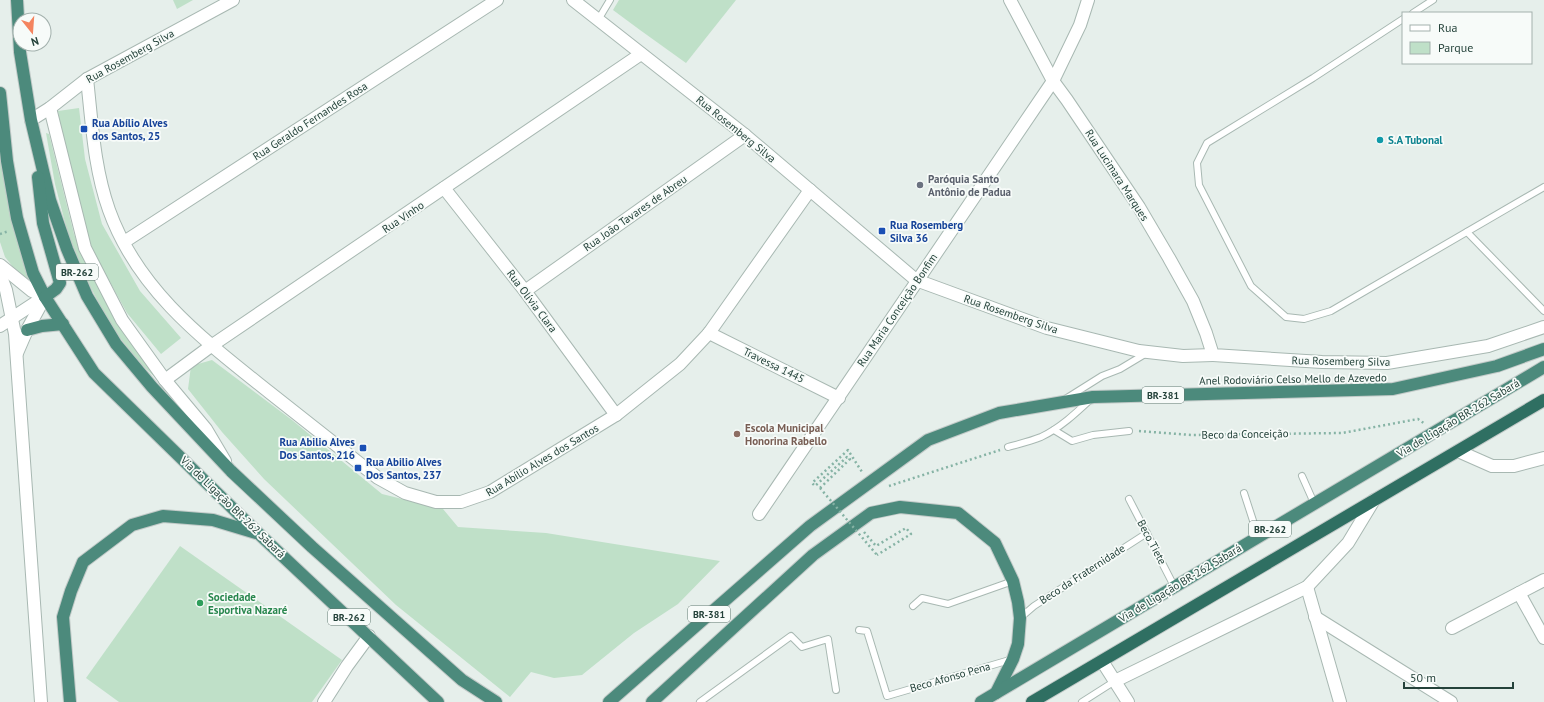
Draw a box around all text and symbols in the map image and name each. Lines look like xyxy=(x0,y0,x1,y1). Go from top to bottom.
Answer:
north arrow xyxy=(12,12,52,52)
legend xyxy=(1402,12,1532,64)
text: Rua xyxy=(1438,20,1457,35)
street label: Rua Rosemberg Silva xyxy=(83,26,177,86)
text: N xyxy=(29,34,40,49)
text: Parque xyxy=(1438,40,1473,55)
street label: Rua Geraldo Fernandes Rosa xyxy=(250,79,370,163)
street label: Rua Rosemberg Silva xyxy=(693,93,779,165)
place label: Rua Abílio Alves dos Santos, 25 xyxy=(92,116,168,143)
marker: Rua Abílio Alves dos Santos, 25 xyxy=(79,124,89,134)
street label: Rua Lucimara Marques xyxy=(1082,127,1152,224)
place label: S.A Tubonal xyxy=(1388,133,1443,147)
marker: S.A Tubonal xyxy=(1375,135,1385,145)
street label: Rua João Tavares de Abreu xyxy=(580,172,690,254)
place label: Paróquia Santo Antônio de Padua xyxy=(928,172,1011,199)
marker: Paróquia Santo Antônio de Padua xyxy=(915,180,925,190)
street label: Rua Vinho xyxy=(379,198,427,236)
place label: Rua Rosemberg Silva 36 xyxy=(890,218,963,245)
marker: Rua Rosemberg Silva 36 xyxy=(877,226,887,236)
street label: Rua Maria Conceição Bonfim xyxy=(854,251,940,369)
road number: BR-262 xyxy=(56,264,98,280)
street label: Rua Olívia Clara xyxy=(504,267,560,335)
street label: Rua Rosemberg Silva xyxy=(962,291,1060,337)
street label: Travessa 1445 xyxy=(741,344,807,386)
street label: Rua Rosemberg Silva xyxy=(1292,353,1390,369)
street label: Anel Rodoviário Celso Mello de Azevedo xyxy=(1199,370,1387,388)
street label: Via de Ligação BR-262 Sabará xyxy=(1393,376,1522,461)
road number: BR-381 xyxy=(1142,387,1184,403)
street label: Rua Abílio Alves dos Santos xyxy=(483,421,601,499)
place label: Escola Municipal Honorina Rabello xyxy=(745,421,827,448)
street label: Beco da Conceição xyxy=(1201,426,1289,442)
marker: Escola Municipal Honorina Rabello xyxy=(732,429,742,439)
place label: Rua Abilio Alves Dos Santos, 216 xyxy=(279,435,355,462)
marker: Rua Abilio Alves Dos Santos, 216 xyxy=(358,443,368,453)
street label: Via de Ligação BR-262 Sabará xyxy=(177,452,288,561)
place label: Rua Abilio Alves Dos Santos, 237 xyxy=(366,455,442,482)
marker: Rua Abilio Alves Dos Santos, 237 xyxy=(353,463,363,473)
street label: Beco Tiete xyxy=(1134,517,1170,567)
road number: BR-262 xyxy=(1249,521,1291,537)
street label: Beco da Fraternidade xyxy=(1037,541,1128,607)
street label: Via de Ligação BR-262 Sabará xyxy=(1115,541,1244,626)
place label: Sociedade Esportiva Nazaré xyxy=(208,590,288,617)
marker: Sociedade Esportiva Nazaré xyxy=(195,598,205,608)
road number: BR-381 xyxy=(688,606,730,622)
road number: BR-262 xyxy=(328,609,370,625)
street label: Beco Afonso Pena xyxy=(908,659,992,695)
scale bar xyxy=(1404,664,1513,690)
text: 50 m xyxy=(1410,670,1436,685)

